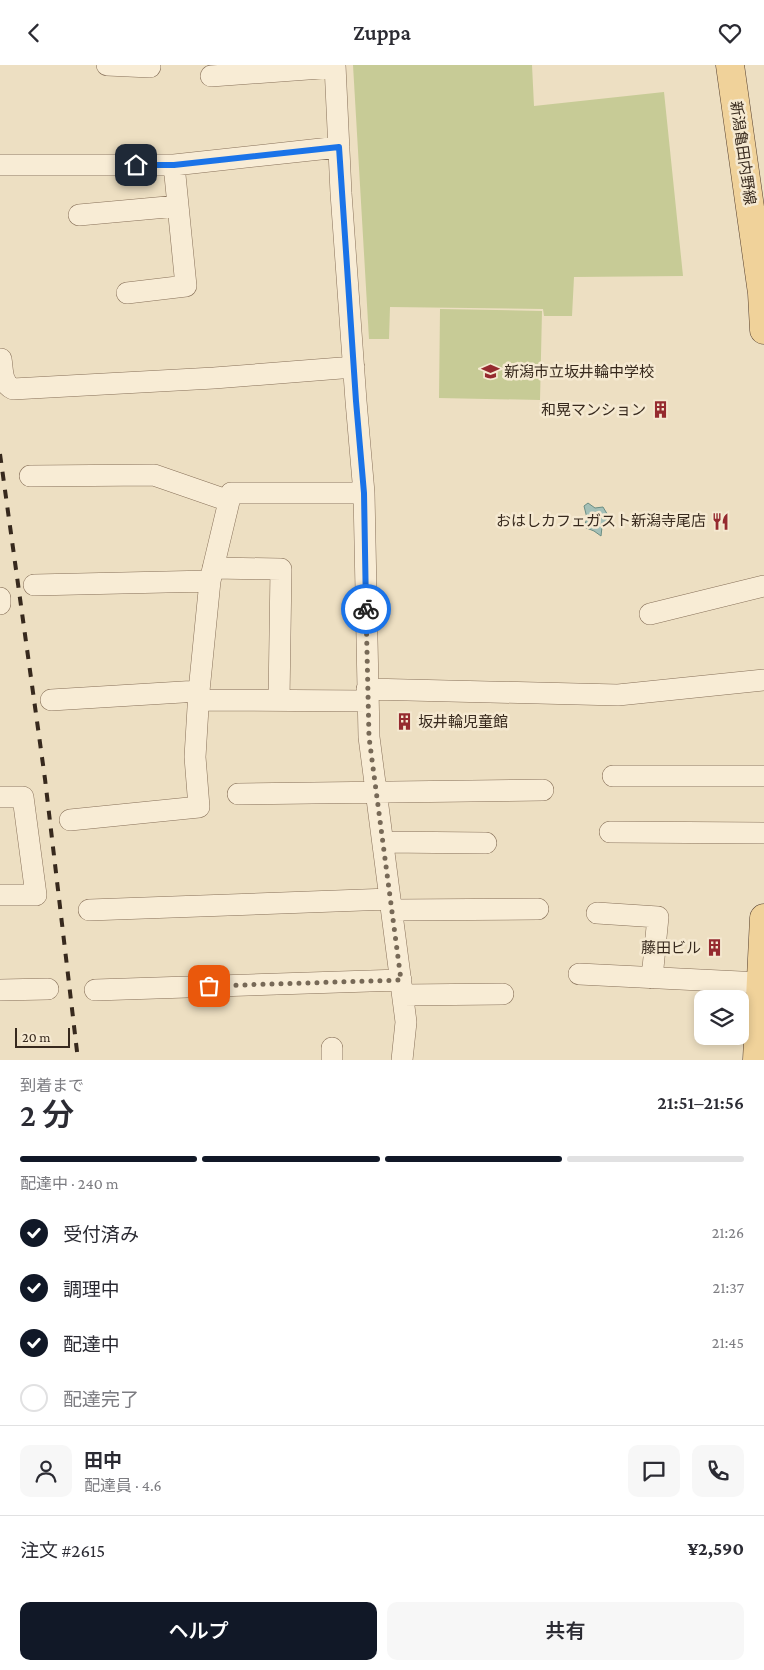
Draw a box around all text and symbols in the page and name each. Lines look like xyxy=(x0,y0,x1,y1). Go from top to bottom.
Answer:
icon: back xyxy=(20,19,48,47)
icon: heart xyxy=(716,19,744,47)
text: Zuppa xyxy=(353,20,411,45)
street label: 新潟亀田内野線 xyxy=(728,100,758,206)
pin xyxy=(115,144,157,186)
icon: home xyxy=(122,151,150,179)
school or university icon: 新潟市立坂井輪中学校 xyxy=(480,362,500,382)
place label: 新潟市立坂井輪中学校 xyxy=(504,363,654,380)
building icon: 和晃マンション xyxy=(650,400,670,420)
place label: 和晃マンション xyxy=(541,402,646,418)
restaurant icon: おはしカフェガスト新潟寺尾店 xyxy=(710,511,730,531)
place label: おはしカフェガスト新潟寺尾店 xyxy=(496,513,706,529)
courier xyxy=(341,584,391,634)
icon: bike xyxy=(352,595,380,623)
building icon: 坂井輪児童館 xyxy=(394,712,414,732)
place label: 坂井輪児童館 xyxy=(418,713,508,730)
building icon: 藤田ビル xyxy=(705,938,725,958)
place label: 藤田ビル xyxy=(641,940,701,956)
pin xyxy=(188,965,230,1007)
icon: bag xyxy=(195,972,223,1000)
map controls xyxy=(694,990,749,1045)
button: layers xyxy=(694,990,749,1045)
scale bar xyxy=(15,1025,70,1048)
text: 20 m xyxy=(22,1029,50,1045)
text: 到着まで xyxy=(20,1077,84,1094)
text: 21:51–21:56 xyxy=(657,1092,744,1113)
text: 2 分 xyxy=(20,1097,74,1133)
text: 配達中 · 240 m xyxy=(20,1175,119,1192)
icon: check xyxy=(20,1219,48,1247)
text: 受付済み xyxy=(63,1224,139,1245)
text: 21:26 xyxy=(712,1224,744,1241)
icon: check xyxy=(20,1274,48,1302)
text: 調理中 xyxy=(63,1279,120,1300)
text: 21:37 xyxy=(713,1279,744,1296)
icon: check xyxy=(20,1329,48,1357)
text: 配達中 xyxy=(63,1334,120,1355)
text: 21:45 xyxy=(712,1334,744,1351)
text: 配達完了 xyxy=(63,1389,139,1410)
button: person xyxy=(20,1445,72,1497)
button: chat xyxy=(628,1445,680,1497)
button: phone xyxy=(692,1445,744,1497)
text: 田中 xyxy=(84,1450,122,1471)
text: 配達員 · 4.6 xyxy=(84,1477,162,1494)
text: ¥2,590 xyxy=(687,1538,744,1559)
text: 注文 #2615 xyxy=(20,1540,105,1561)
button: ヘルプ xyxy=(20,1602,377,1660)
button: 共有 xyxy=(387,1602,744,1660)

